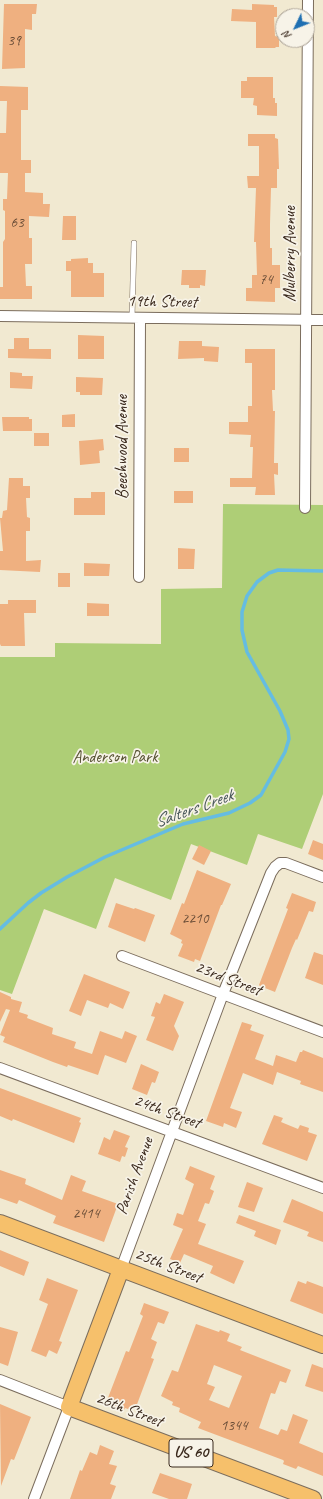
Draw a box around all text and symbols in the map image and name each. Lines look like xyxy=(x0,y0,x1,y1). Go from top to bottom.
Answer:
north arrow xyxy=(275,8,315,48)
text: N xyxy=(280,28,294,43)
house number: 39 xyxy=(7,32,21,50)
street label: Mulberry Avenue xyxy=(281,206,301,302)
house number: 63 xyxy=(10,214,24,232)
house number: 74 xyxy=(259,271,273,289)
street label: 19th Street xyxy=(127,291,197,313)
street label: Beechwood Avenue xyxy=(113,395,133,499)
park label: Anderson Park xyxy=(73,748,157,768)
water label: Salters Creek xyxy=(152,785,236,833)
house number: 2210 xyxy=(182,910,208,928)
street label: 23rd Street xyxy=(192,957,264,1001)
street label: 24th Street xyxy=(131,1090,203,1134)
street label: Parish Avenue xyxy=(112,1135,158,1217)
house number: 2414 xyxy=(73,1205,99,1223)
street label: 25th Street xyxy=(132,1244,204,1288)
street label: 26th Street xyxy=(93,1388,165,1432)
house number: 1344 xyxy=(221,1417,247,1435)
road number: US 60 xyxy=(169,1439,213,1467)

